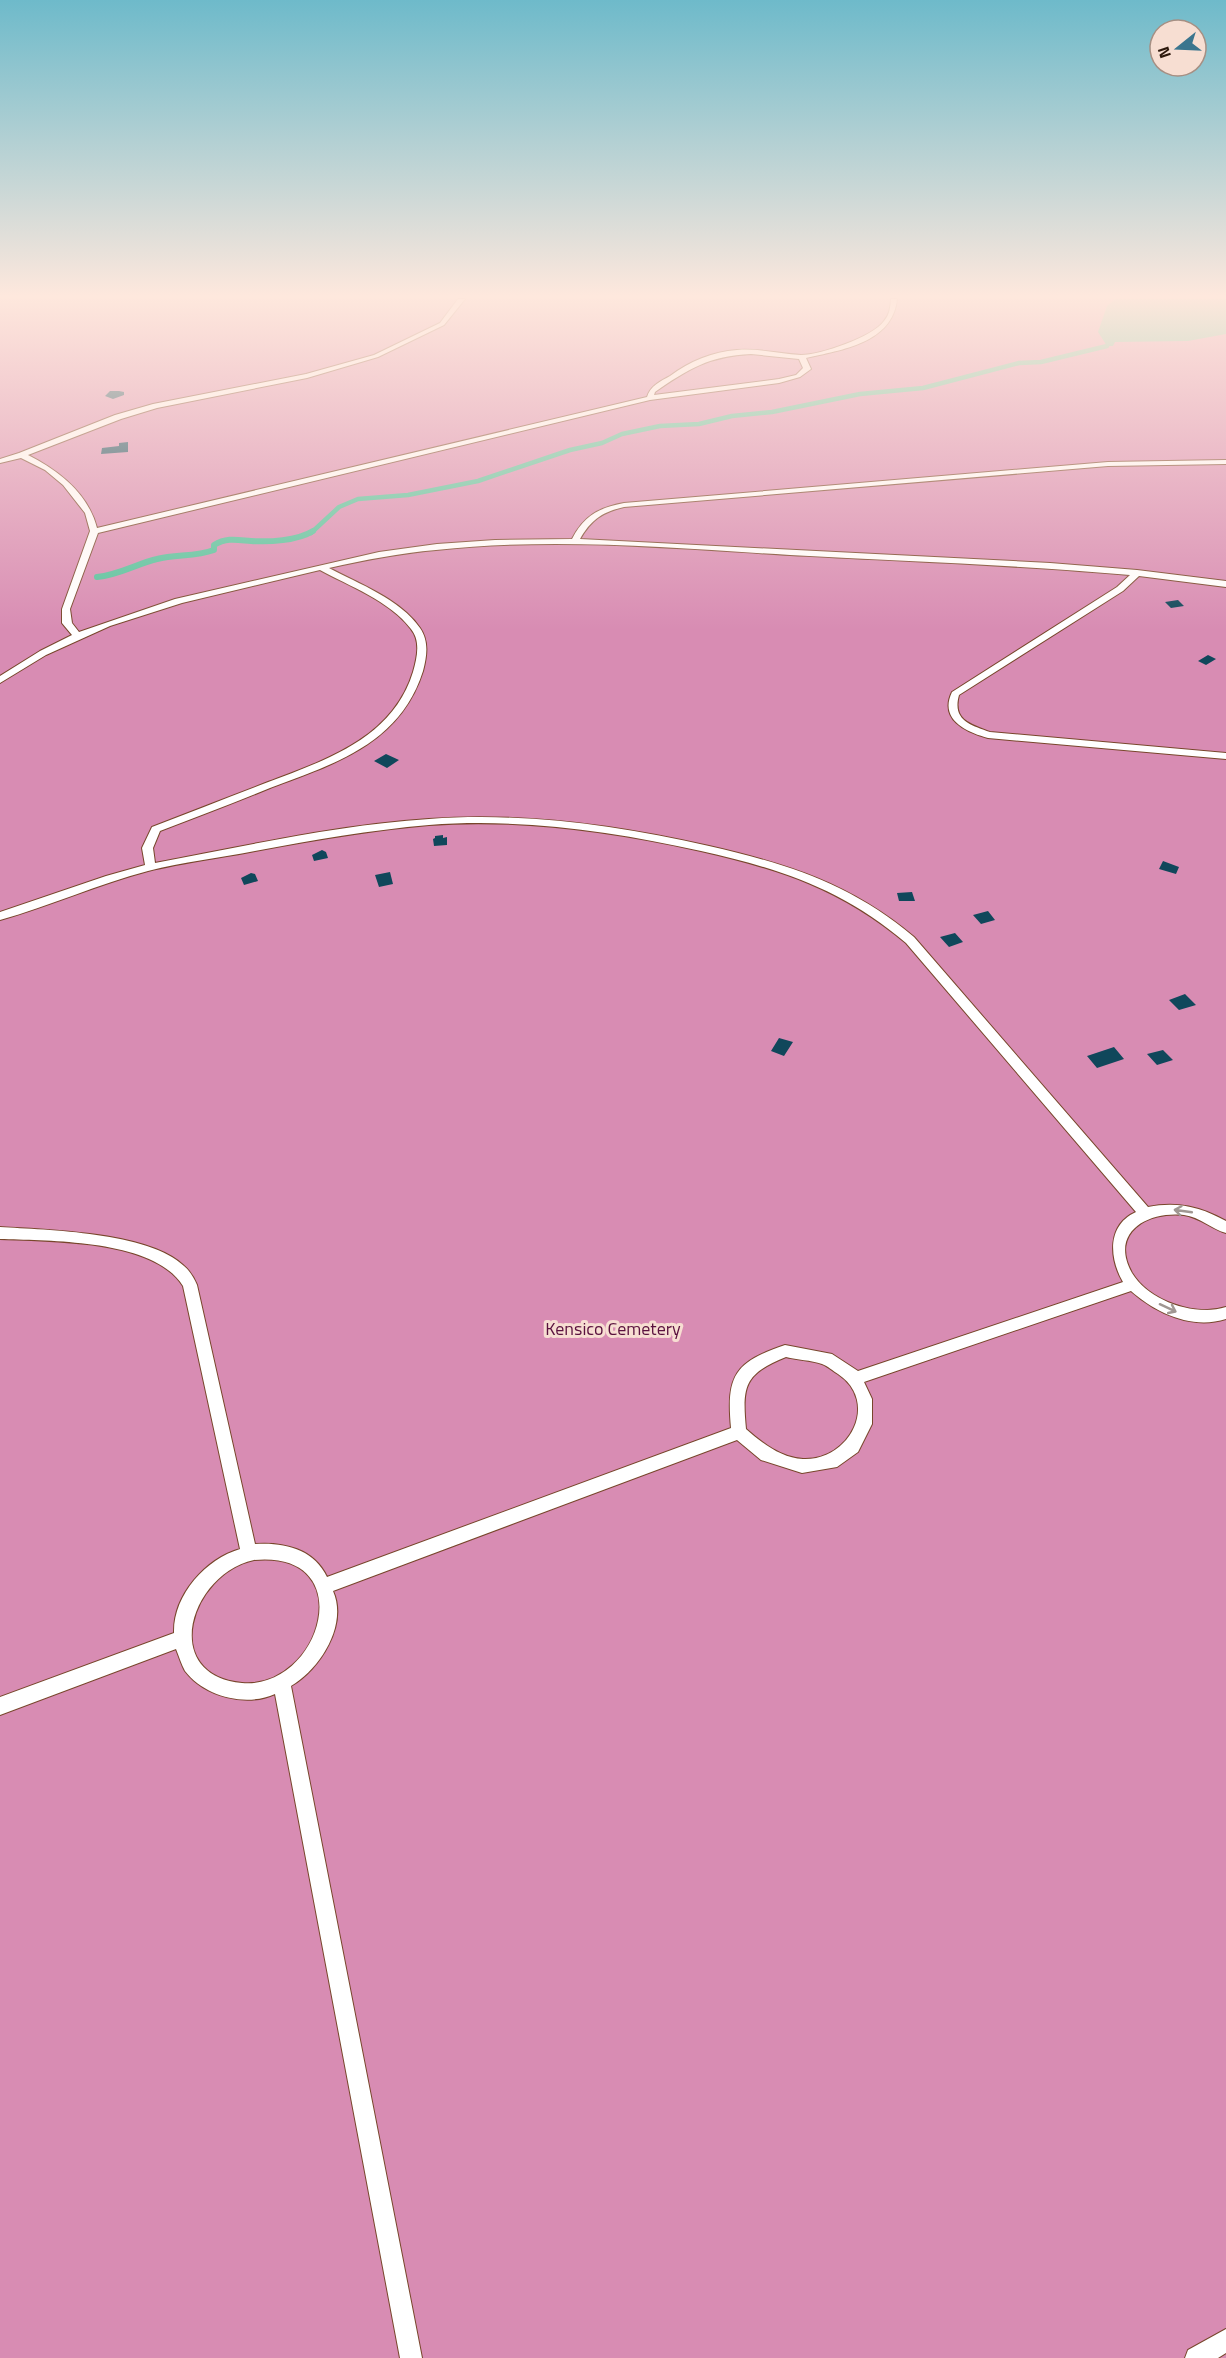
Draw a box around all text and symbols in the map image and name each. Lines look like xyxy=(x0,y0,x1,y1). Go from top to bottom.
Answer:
north arrow xyxy=(1148,18,1208,78)
text: N xyxy=(1151,44,1177,62)
one-way arrow xyxy=(1173,1205,1193,1216)
one-way arrow xyxy=(1158,1302,1176,1314)
park label: Kensico Cemetery xyxy=(545,1315,681,1342)

